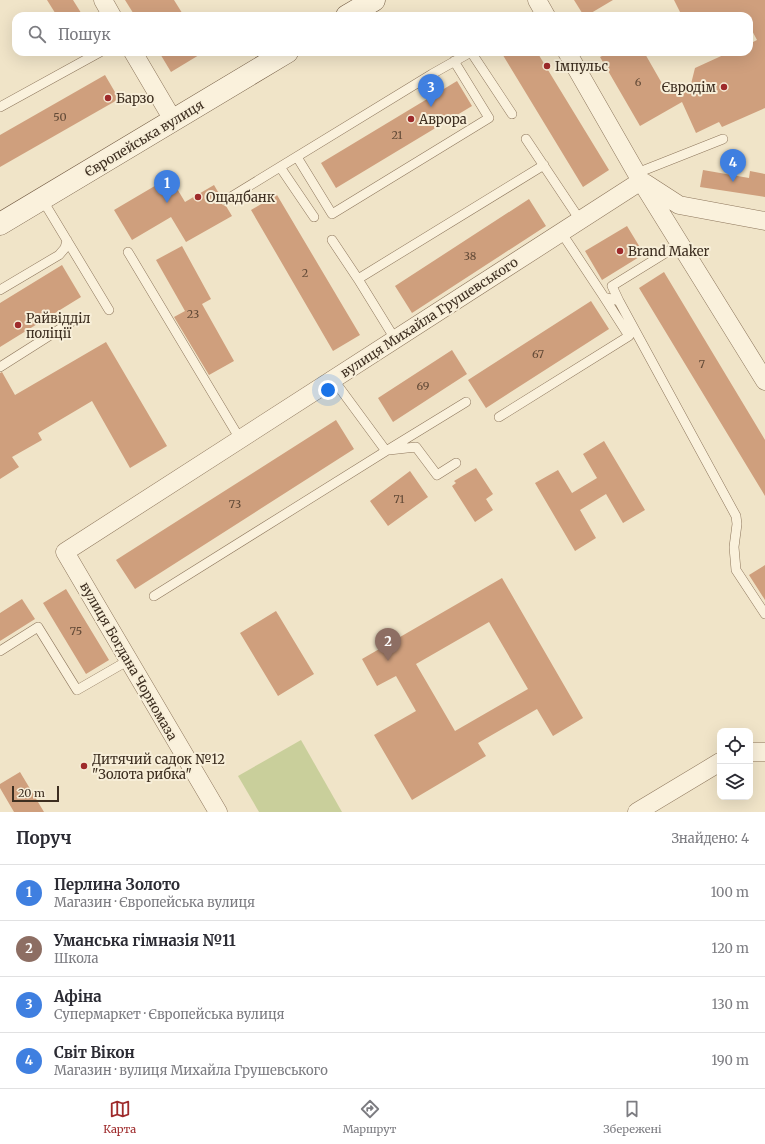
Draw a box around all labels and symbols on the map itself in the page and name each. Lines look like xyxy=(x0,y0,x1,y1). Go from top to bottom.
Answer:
place label: Імпульс xyxy=(555,58,608,75)
marker: Імпульс xyxy=(542,61,552,71)
pin: 3 xyxy=(418,74,444,107)
house number: 6 xyxy=(635,75,642,89)
place label: Євродім xyxy=(662,79,717,96)
marker: Євродім xyxy=(719,82,729,92)
place label: Барзо xyxy=(116,90,154,107)
marker: Барзо xyxy=(103,93,113,103)
street label: Європейська вулиця xyxy=(82,96,207,181)
house number: 50 xyxy=(53,110,67,124)
place label: Аврора xyxy=(418,111,467,128)
marker: Аврора xyxy=(406,114,416,124)
house number: 21 xyxy=(391,128,403,142)
pin: 4 xyxy=(720,149,746,182)
pin: 1 xyxy=(154,170,180,203)
place label: Ощадбанк xyxy=(206,189,276,206)
marker: Ощадбанк xyxy=(193,192,203,202)
place label: Brand Maker xyxy=(628,243,709,260)
marker: Brand Maker xyxy=(615,246,625,256)
house number: 38 xyxy=(464,249,477,263)
street label: вулиця Михайла Грушевського xyxy=(337,253,522,381)
house number: 2 xyxy=(302,266,308,280)
house number: 23 xyxy=(187,307,199,321)
place label: Райвідділ поліції xyxy=(26,310,90,342)
marker: Райвідділ поліції xyxy=(13,320,23,330)
house number: 67 xyxy=(532,347,544,361)
house number: 7 xyxy=(699,357,705,371)
house number: 69 xyxy=(416,379,430,393)
your location xyxy=(318,380,338,400)
house number: 71 xyxy=(393,492,405,506)
house number: 73 xyxy=(229,497,241,511)
street label: вулиця Богдана Чорномаза xyxy=(76,579,181,743)
house number: 75 xyxy=(70,624,82,638)
pin: 2 xyxy=(375,628,401,661)
place label: Дитячий садок №12 "Золота рибка" xyxy=(92,751,225,783)
marker: Дитячий садок №12 "Золота рибка" xyxy=(79,761,89,771)
scale bar xyxy=(12,784,59,803)

